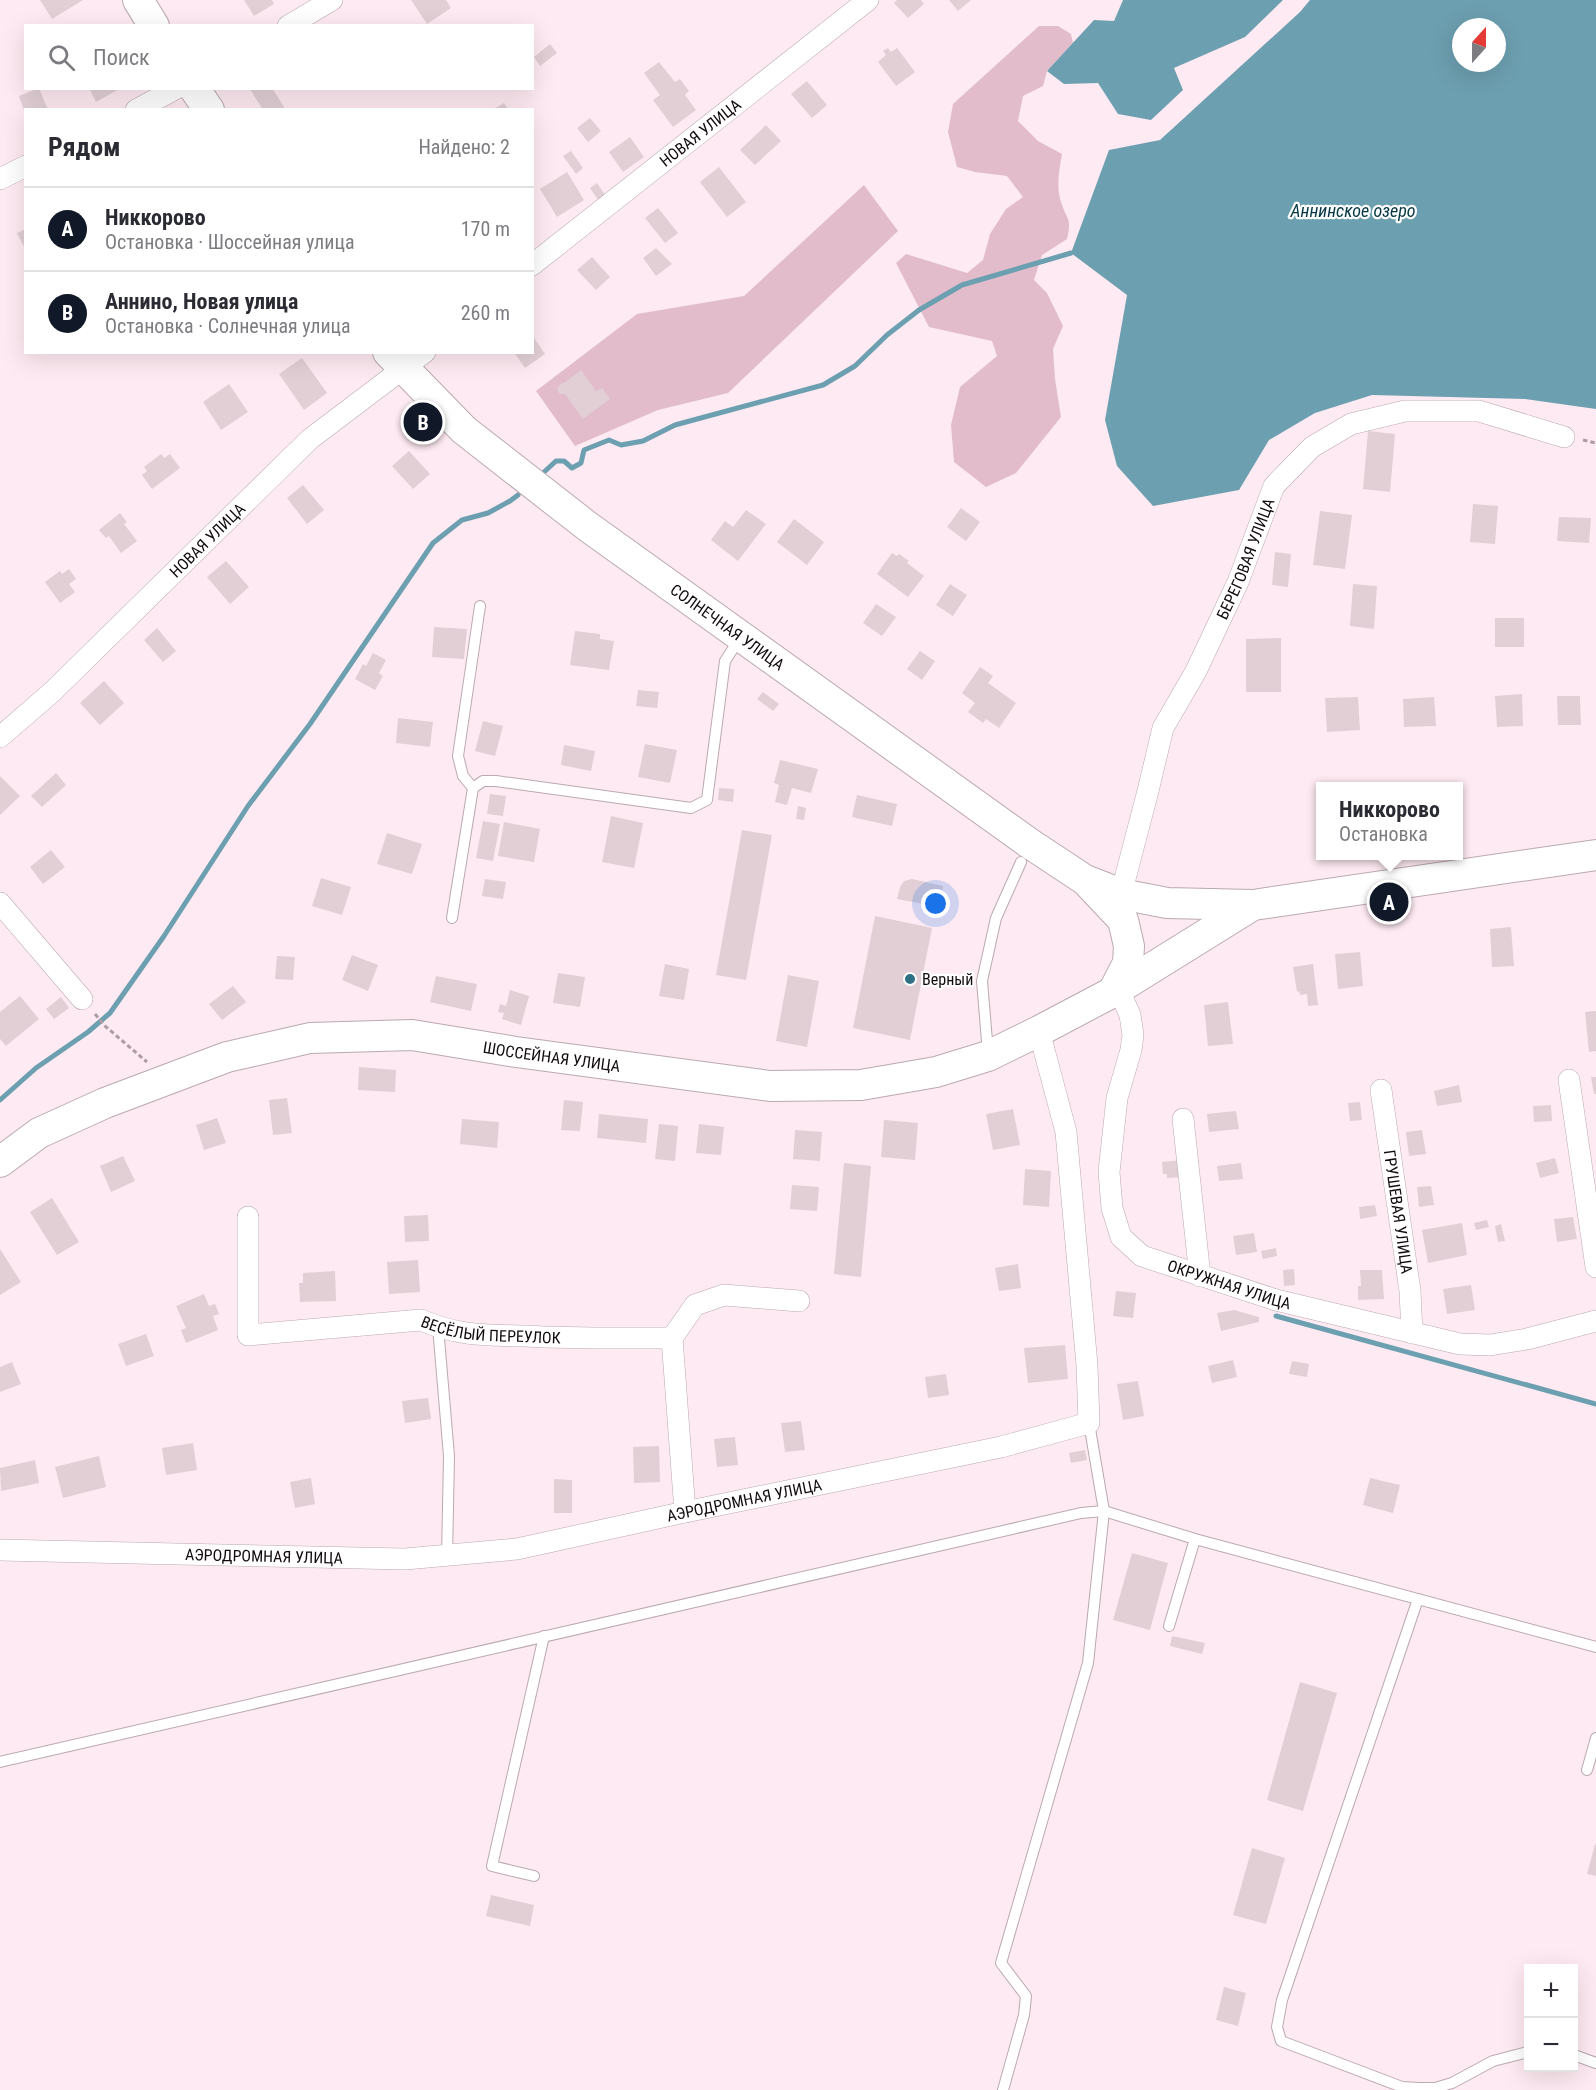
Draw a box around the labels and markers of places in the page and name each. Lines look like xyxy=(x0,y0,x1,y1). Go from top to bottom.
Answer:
pin: B xyxy=(404,400,442,444)
pin: A xyxy=(1370,880,1408,924)
place label: Верный xyxy=(922,970,973,989)
marker: Верный xyxy=(903,972,917,986)

